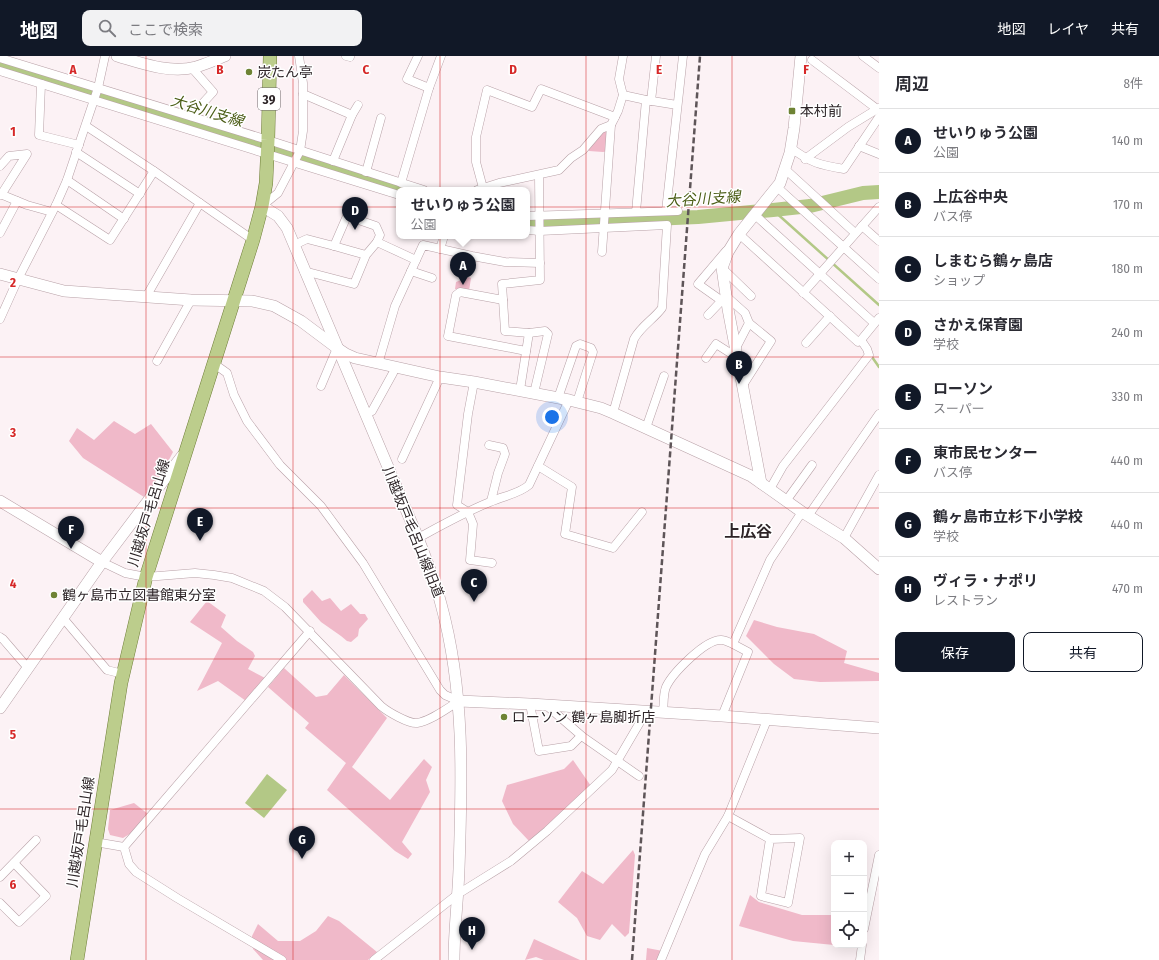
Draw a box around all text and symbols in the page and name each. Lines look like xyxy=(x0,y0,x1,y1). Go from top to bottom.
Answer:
search box xyxy=(82,10,362,46)
icon: search xyxy=(96,17,118,39)
text: 地図 xyxy=(20,19,58,42)
text: ここで検索 xyxy=(128,21,203,39)
text: 地図 xyxy=(997,21,1025,38)
text: レイヤ xyxy=(1047,21,1089,38)
text: 共有 xyxy=(1111,21,1139,38)
text: A xyxy=(68,62,77,77)
text: B xyxy=(216,62,224,77)
text: C xyxy=(363,62,370,77)
text: D xyxy=(509,62,517,77)
text: E xyxy=(656,62,662,77)
text: F xyxy=(803,62,809,77)
place label: 炭たん亭 xyxy=(257,64,313,81)
marker: 炭たん亭 xyxy=(244,67,254,77)
text: 周辺 xyxy=(895,74,929,95)
text: 8件 xyxy=(1123,76,1143,91)
road number: 39 xyxy=(258,88,280,110)
water label: 大谷川支線 xyxy=(168,91,247,131)
place label: 本村前 xyxy=(800,103,842,120)
marker: 本村前 xyxy=(787,106,797,116)
text: 1 xyxy=(10,124,16,139)
text: せいりゅう公園 xyxy=(933,124,1038,142)
text: A xyxy=(904,133,912,148)
text: 140 m xyxy=(1112,133,1143,148)
text: 公園 xyxy=(933,145,959,160)
popup xyxy=(396,187,530,239)
water label: 大谷川支線 xyxy=(665,187,743,211)
text: 上広谷中央 xyxy=(933,188,1008,206)
text: せいりゅう公園 xyxy=(410,196,516,214)
pin: D xyxy=(342,197,368,230)
text: B xyxy=(904,197,912,212)
text: 170 m xyxy=(1113,197,1143,212)
text: バス停 xyxy=(933,209,972,224)
text: 公園 xyxy=(410,217,437,232)
pin: A xyxy=(450,252,476,285)
text: しまむら鶴ヶ島店 xyxy=(933,252,1053,270)
text: C xyxy=(905,261,911,276)
text: 180 m xyxy=(1112,261,1143,276)
text: ショップ xyxy=(933,273,985,288)
text: 2 xyxy=(9,275,16,290)
text: さかえ保育園 xyxy=(933,316,1023,334)
text: D xyxy=(904,325,912,340)
text: 240 m xyxy=(1111,325,1143,340)
text: 学校 xyxy=(933,337,959,352)
pin: B xyxy=(726,351,752,384)
text: ローソン xyxy=(933,380,993,398)
text: E xyxy=(905,389,911,404)
text: 330 m xyxy=(1111,389,1143,404)
text: スーパー xyxy=(933,401,985,416)
your location xyxy=(542,407,562,427)
text: 3 xyxy=(9,425,16,440)
text: 東市民センター xyxy=(933,444,1038,462)
text: F xyxy=(905,453,911,468)
text: 440 m xyxy=(1111,453,1143,468)
street label: 川越坂戸毛呂山線 xyxy=(124,457,174,569)
street label: 川越坂戸毛呂山線旧道 xyxy=(379,464,447,600)
text: バス停 xyxy=(933,465,972,480)
pin: E xyxy=(187,508,213,541)
text: 鶴ヶ島市立杉下小学校 xyxy=(933,508,1083,526)
pin: F xyxy=(58,516,84,549)
text: G xyxy=(904,517,912,532)
text: 440 m xyxy=(1111,517,1143,532)
district label: 上広谷 xyxy=(724,522,772,541)
text: 学校 xyxy=(933,529,959,544)
pin: C xyxy=(461,569,487,602)
text: ヴィラ・ナポリ xyxy=(933,572,1038,590)
text: 4 xyxy=(10,576,17,591)
text: H xyxy=(904,581,912,596)
text: 470 m xyxy=(1112,581,1143,596)
place label: 鶴ヶ島市立図書館東分室 xyxy=(62,587,216,604)
marker: 鶴ヶ島市立図書館東分室 xyxy=(49,590,59,600)
text: レストラン xyxy=(933,593,998,608)
button: 保存 xyxy=(895,632,1015,672)
button: 共有 xyxy=(1023,632,1143,672)
place label: ローソン 鶴ヶ島脚折店 xyxy=(512,709,655,726)
marker: ローソン 鶴ヶ島脚折店 xyxy=(499,712,509,722)
text: 5 xyxy=(10,727,16,742)
street label: 川越坂戸毛呂山線 xyxy=(64,775,98,889)
pin: G xyxy=(289,826,315,859)
map controls xyxy=(831,840,867,948)
button: + xyxy=(831,840,867,876)
button: − xyxy=(831,876,867,912)
text: 6 xyxy=(10,877,17,892)
button: locate xyxy=(831,912,867,948)
pin: H xyxy=(459,917,485,950)

